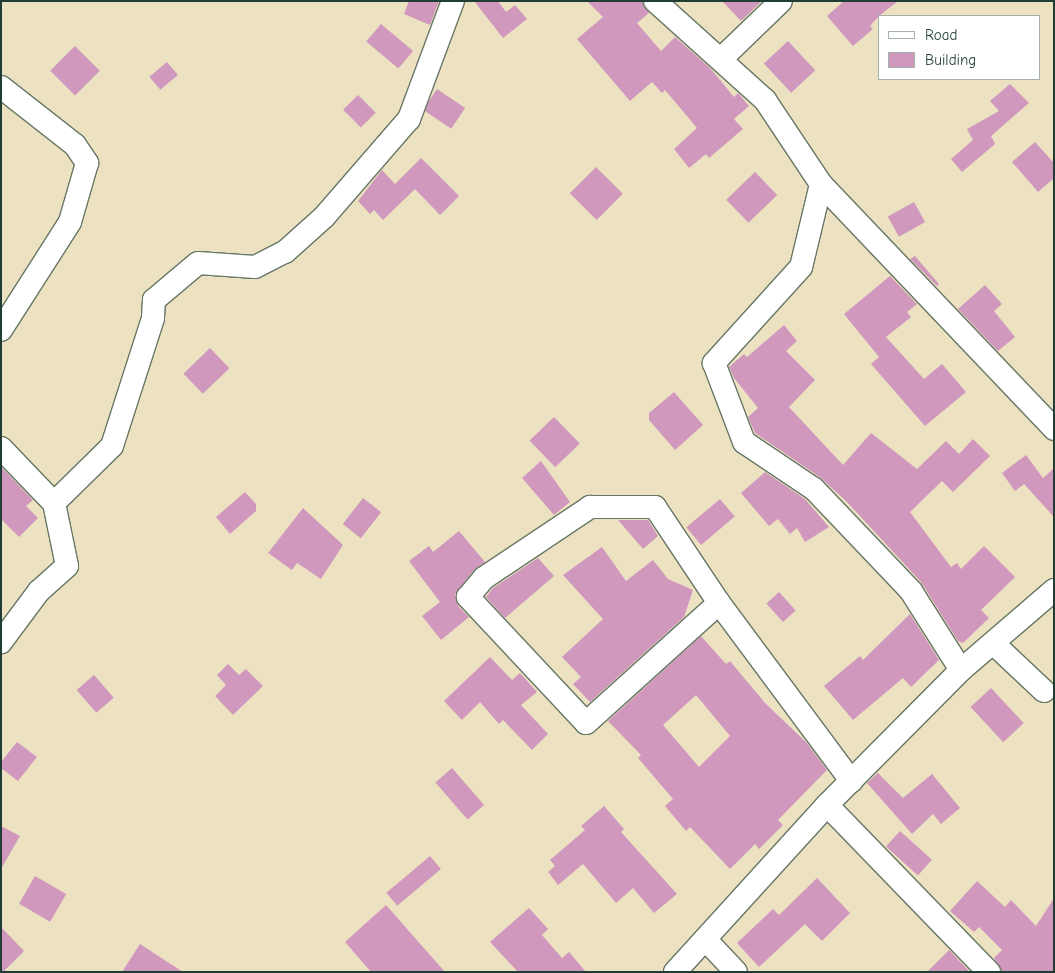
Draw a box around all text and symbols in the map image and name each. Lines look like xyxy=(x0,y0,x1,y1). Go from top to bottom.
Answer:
legend xyxy=(878,15,1040,80)
text: Road xyxy=(925,26,957,44)
text: Building xyxy=(925,51,976,69)

